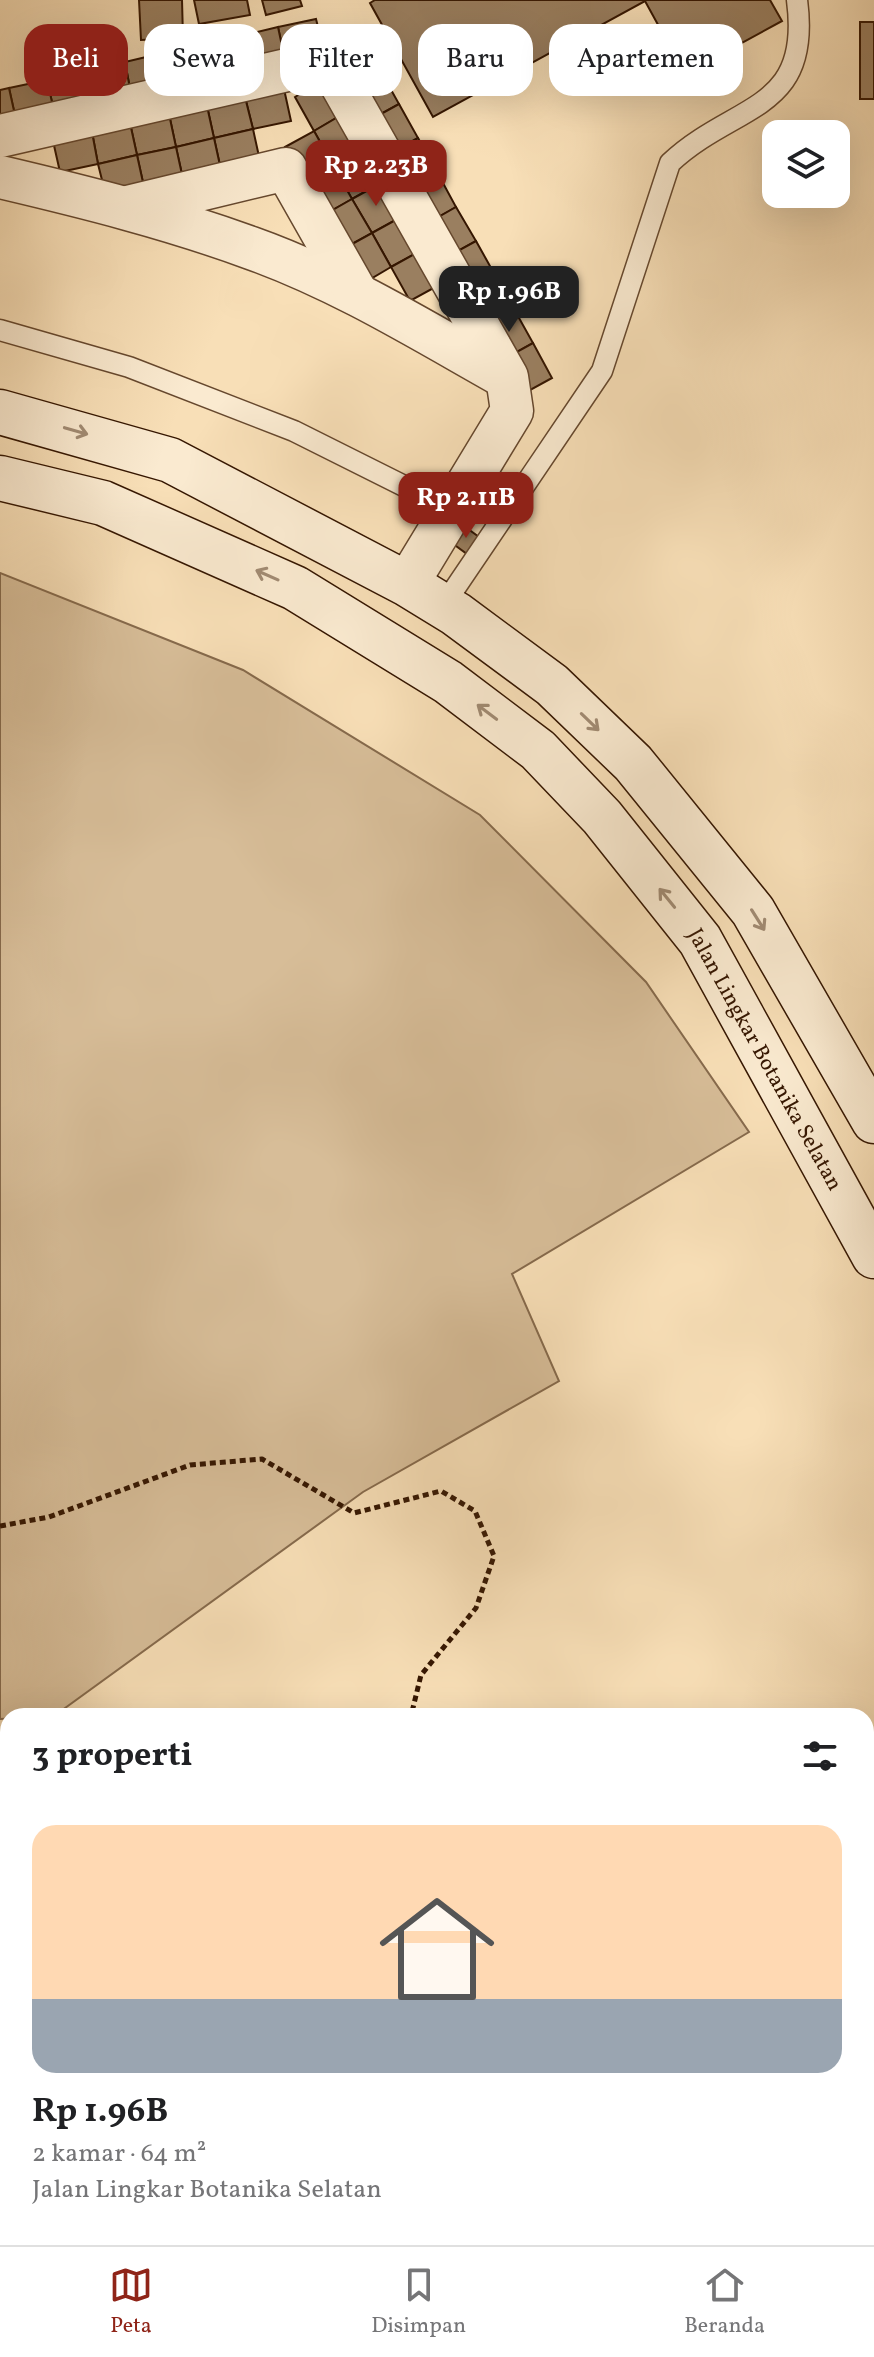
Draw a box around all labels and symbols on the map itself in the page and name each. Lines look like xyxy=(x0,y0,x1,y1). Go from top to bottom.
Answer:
pin: Rp 2.23B xyxy=(293,140,459,208)
pin: Rp 1.96B xyxy=(426,266,592,334)
one-way arrow xyxy=(62,425,88,440)
pin: Rp 2.11B xyxy=(383,472,549,540)
one-way arrow xyxy=(255,567,280,582)
one-way arrow xyxy=(477,704,499,721)
one-way arrow xyxy=(580,712,599,731)
one-way arrow xyxy=(659,888,676,909)
one-way arrow xyxy=(750,908,766,931)
street label: Jalan Lingkar Botanika Selatan xyxy=(679,923,849,1197)

